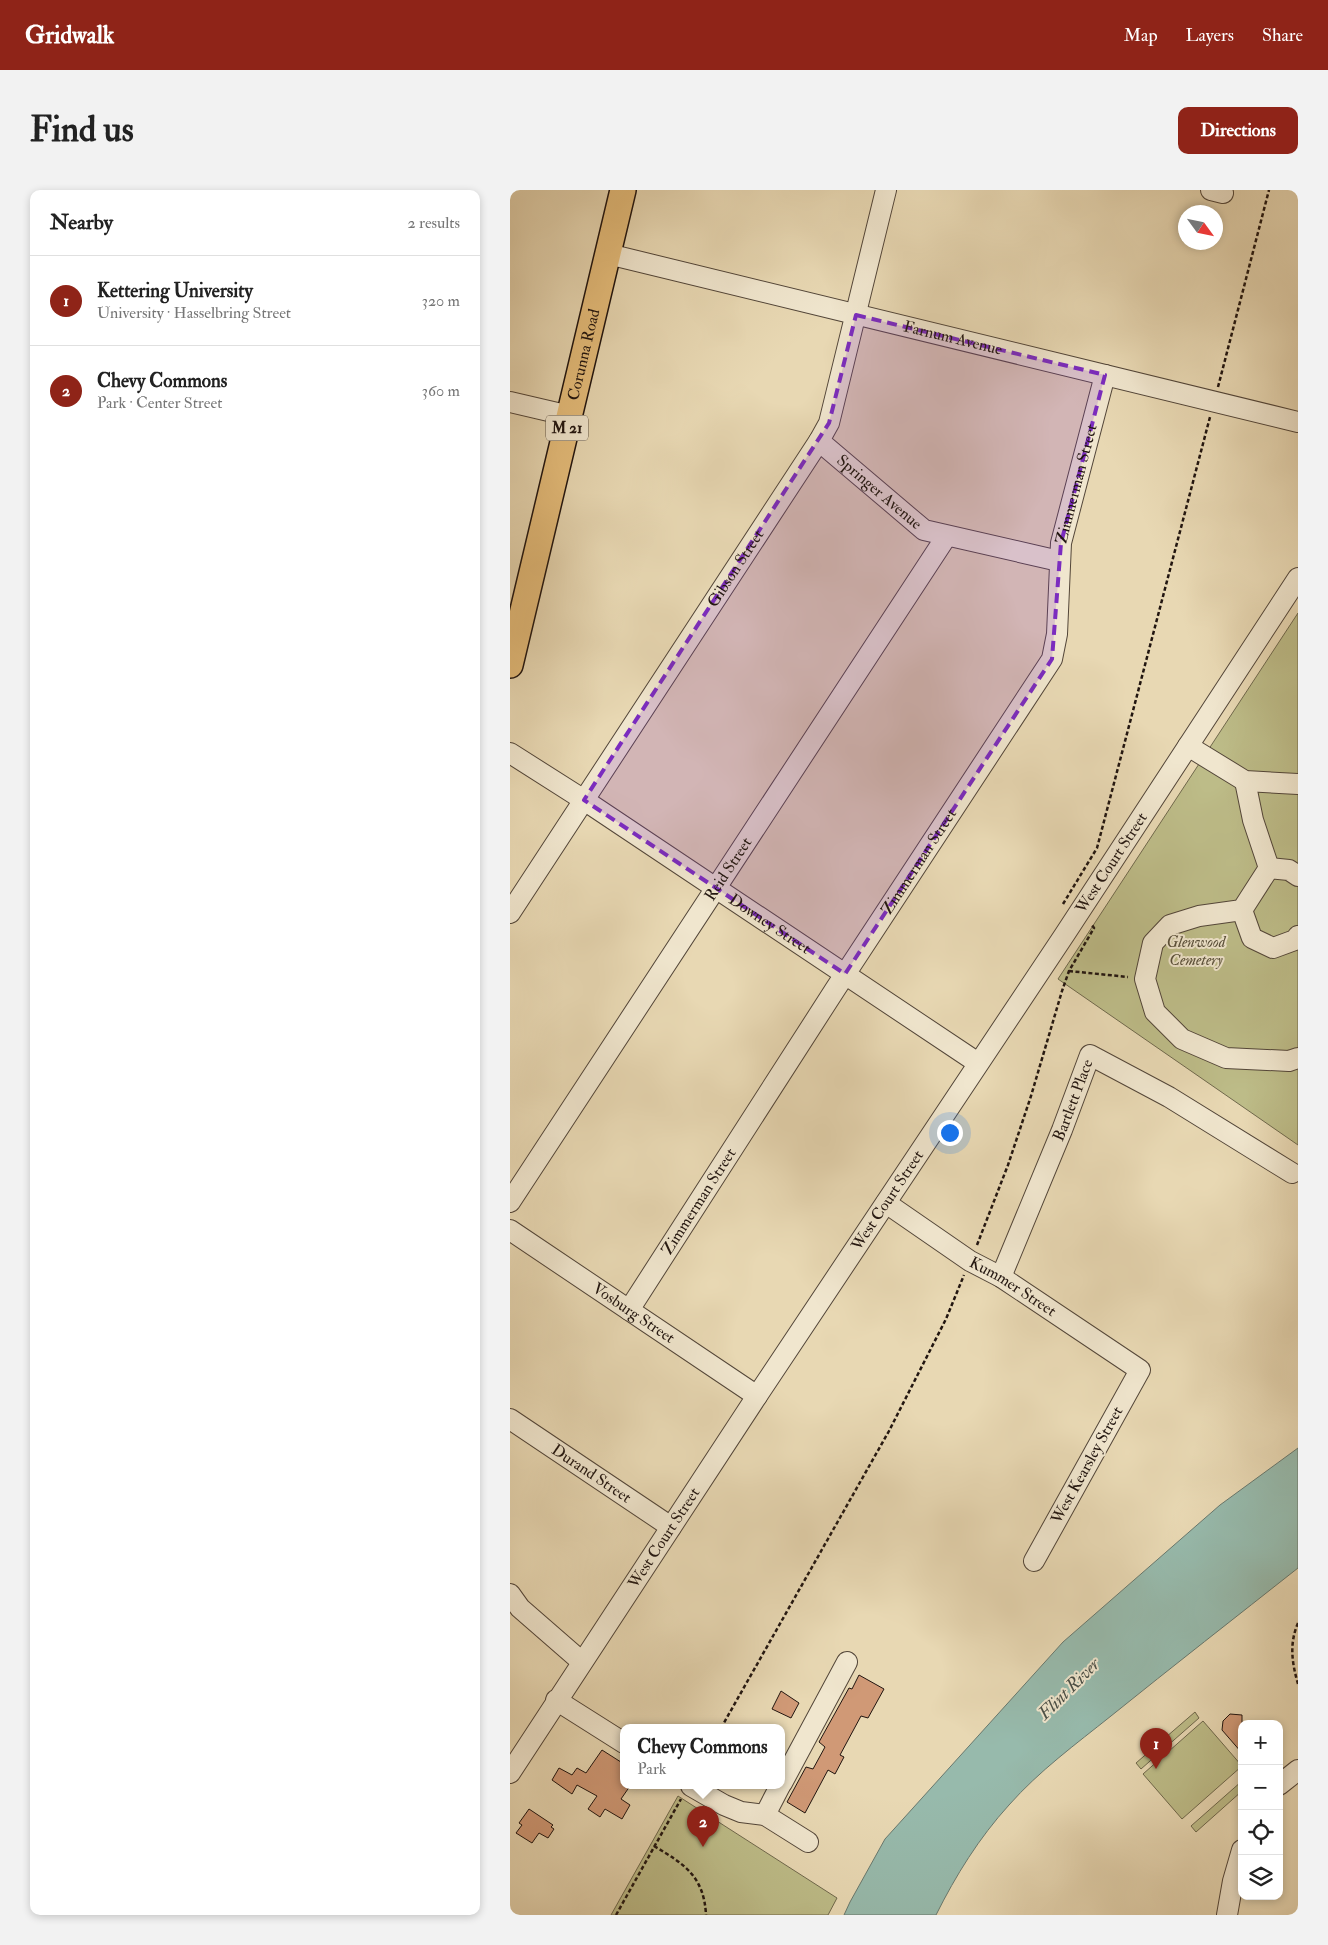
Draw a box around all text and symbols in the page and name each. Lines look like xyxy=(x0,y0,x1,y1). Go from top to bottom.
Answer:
text: Gridwalk xyxy=(25,20,114,51)
text: Map xyxy=(1124,24,1158,47)
text: Layers xyxy=(1186,24,1234,47)
text: Share xyxy=(1262,24,1303,47)
button: Directions xyxy=(1178,107,1298,154)
text: Find us xyxy=(30,108,134,152)
north arrow xyxy=(1178,205,1223,250)
text: Nearby xyxy=(50,209,113,236)
text: 2 results xyxy=(407,213,460,233)
text: Kettering University xyxy=(97,279,253,303)
text: 1 xyxy=(63,291,69,311)
text: 320 m xyxy=(422,291,460,311)
text: University · Hasselbring Street xyxy=(97,303,291,323)
street label: Corunna Road xyxy=(563,307,604,402)
street label: Farnum Avenue xyxy=(902,316,1005,360)
text: Chevy Commons xyxy=(97,369,227,393)
text: 2 xyxy=(62,381,70,401)
text: 360 m xyxy=(422,381,460,401)
text: Park · Center Street xyxy=(97,393,222,413)
road number: M 21 xyxy=(546,416,588,440)
street label: Zimmerman Street xyxy=(1051,422,1102,546)
street label: Springer Avenue xyxy=(832,450,926,534)
street label: Gibson Street xyxy=(703,526,768,611)
street label: Zimmerman Street xyxy=(877,805,961,918)
street label: West Court Street xyxy=(1071,809,1152,918)
street label: Reid Street xyxy=(700,834,756,905)
street label: Downey Street xyxy=(725,889,815,959)
park label: Glenwood Cemetery xyxy=(1167,932,1227,970)
street label: Bartlett Place xyxy=(1049,1056,1098,1144)
your location xyxy=(937,1120,963,1146)
street label: Zimmerman Street xyxy=(657,1144,740,1259)
street label: West Court Street xyxy=(846,1146,928,1255)
street label: Kummer Street xyxy=(966,1252,1060,1321)
street label: Vosburg Street xyxy=(589,1278,679,1348)
street label: West Kearsley Street xyxy=(1046,1403,1127,1528)
street label: Durand Street xyxy=(548,1440,635,1507)
street label: West Court Street xyxy=(623,1484,704,1593)
water label: Flint River xyxy=(1033,1652,1106,1725)
map controls xyxy=(1238,1720,1283,1900)
button: + xyxy=(1238,1720,1283,1765)
popup xyxy=(620,1724,785,1789)
pin: 1 xyxy=(1140,1728,1172,1769)
text: Chevy Commons xyxy=(637,1735,768,1759)
text: Park xyxy=(637,1759,666,1779)
button: − xyxy=(1238,1765,1283,1810)
pin: 2 xyxy=(687,1806,719,1847)
button: locate xyxy=(1238,1810,1283,1855)
button: layers xyxy=(1238,1855,1283,1900)

